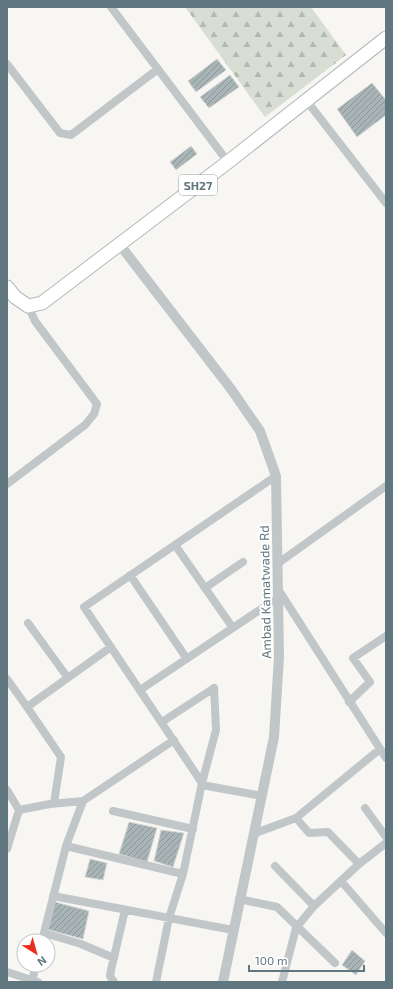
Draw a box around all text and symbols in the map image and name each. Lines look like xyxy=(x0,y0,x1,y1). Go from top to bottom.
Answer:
road number: SH27 xyxy=(179,175,217,195)
street label: Ambad Kamatwade Rd xyxy=(256,525,274,659)
north arrow xyxy=(16,933,56,973)
scale bar xyxy=(249,947,364,973)
text: 100 m xyxy=(255,953,287,967)
text: N xyxy=(35,954,49,969)

